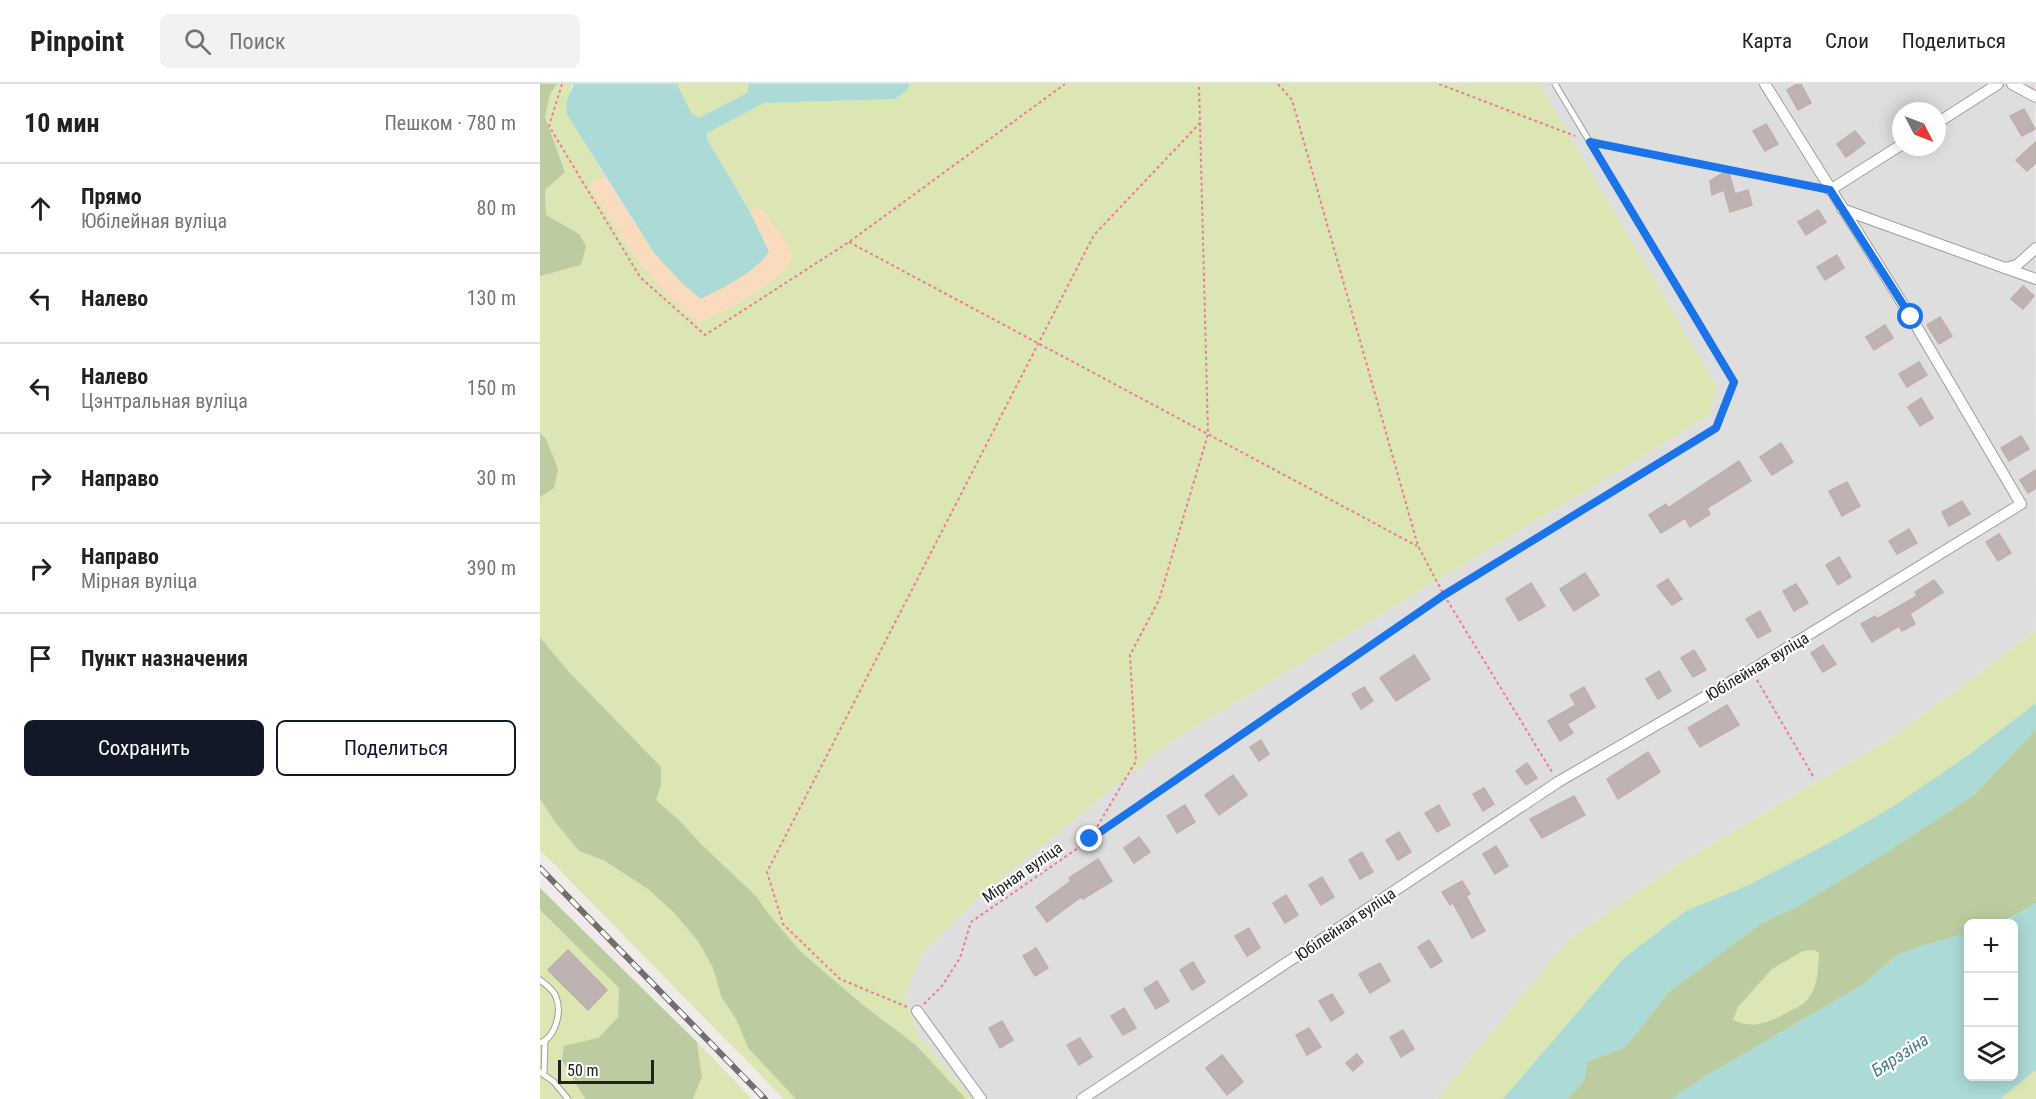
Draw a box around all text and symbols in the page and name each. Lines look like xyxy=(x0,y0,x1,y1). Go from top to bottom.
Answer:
search box xyxy=(160,14,580,68)
text: Pinpoint xyxy=(30,25,124,58)
icon: search xyxy=(181,25,214,58)
text: Поиск xyxy=(229,29,286,54)
text: Карта xyxy=(1742,29,1792,53)
text: Слои xyxy=(1825,29,1869,53)
text: Поделиться xyxy=(1902,29,2006,53)
north arrow xyxy=(1892,102,1946,156)
text: 10 мин xyxy=(24,108,100,138)
text: Пешком · 780 m xyxy=(384,111,516,135)
text: Прямо xyxy=(81,184,142,209)
icon: ahead xyxy=(24,192,57,225)
text: 80 m xyxy=(477,196,516,220)
text: Юбілейная вуліца xyxy=(81,209,227,233)
icon: left xyxy=(24,282,57,315)
text: Налево xyxy=(81,286,148,311)
text: 130 m xyxy=(467,286,516,310)
route start xyxy=(1897,303,1923,329)
text: Налево xyxy=(81,364,148,389)
icon: left xyxy=(24,372,57,405)
text: 150 m xyxy=(467,376,516,400)
text: Цэнтральная вуліца xyxy=(81,389,248,413)
icon: right xyxy=(24,462,57,495)
text: Направо xyxy=(81,466,159,491)
text: 30 m xyxy=(477,466,516,490)
text: Направо xyxy=(81,544,159,569)
icon: right xyxy=(24,552,57,585)
text: 390 m xyxy=(467,556,516,580)
text: Мірная вуліца xyxy=(81,569,197,593)
street label: Юбілейная вуліца xyxy=(1702,628,1812,705)
icon: arrive xyxy=(24,642,57,675)
text: Пункт назначения xyxy=(81,646,248,671)
button: Сохранить xyxy=(24,720,264,776)
button: Поделиться xyxy=(276,720,516,776)
route end xyxy=(1076,825,1102,851)
street label: Мірная вуліца xyxy=(979,838,1066,907)
street label: Юбілейная вуліца xyxy=(1292,884,1399,965)
map controls xyxy=(1964,919,2018,1081)
button: + xyxy=(1964,919,2018,973)
button: − xyxy=(1964,973,2018,1027)
button: layers xyxy=(1964,1027,2018,1081)
water label: Бярэзіна xyxy=(1867,1028,1932,1081)
scale bar xyxy=(558,1057,654,1084)
text: 50 m xyxy=(567,1061,599,1080)

